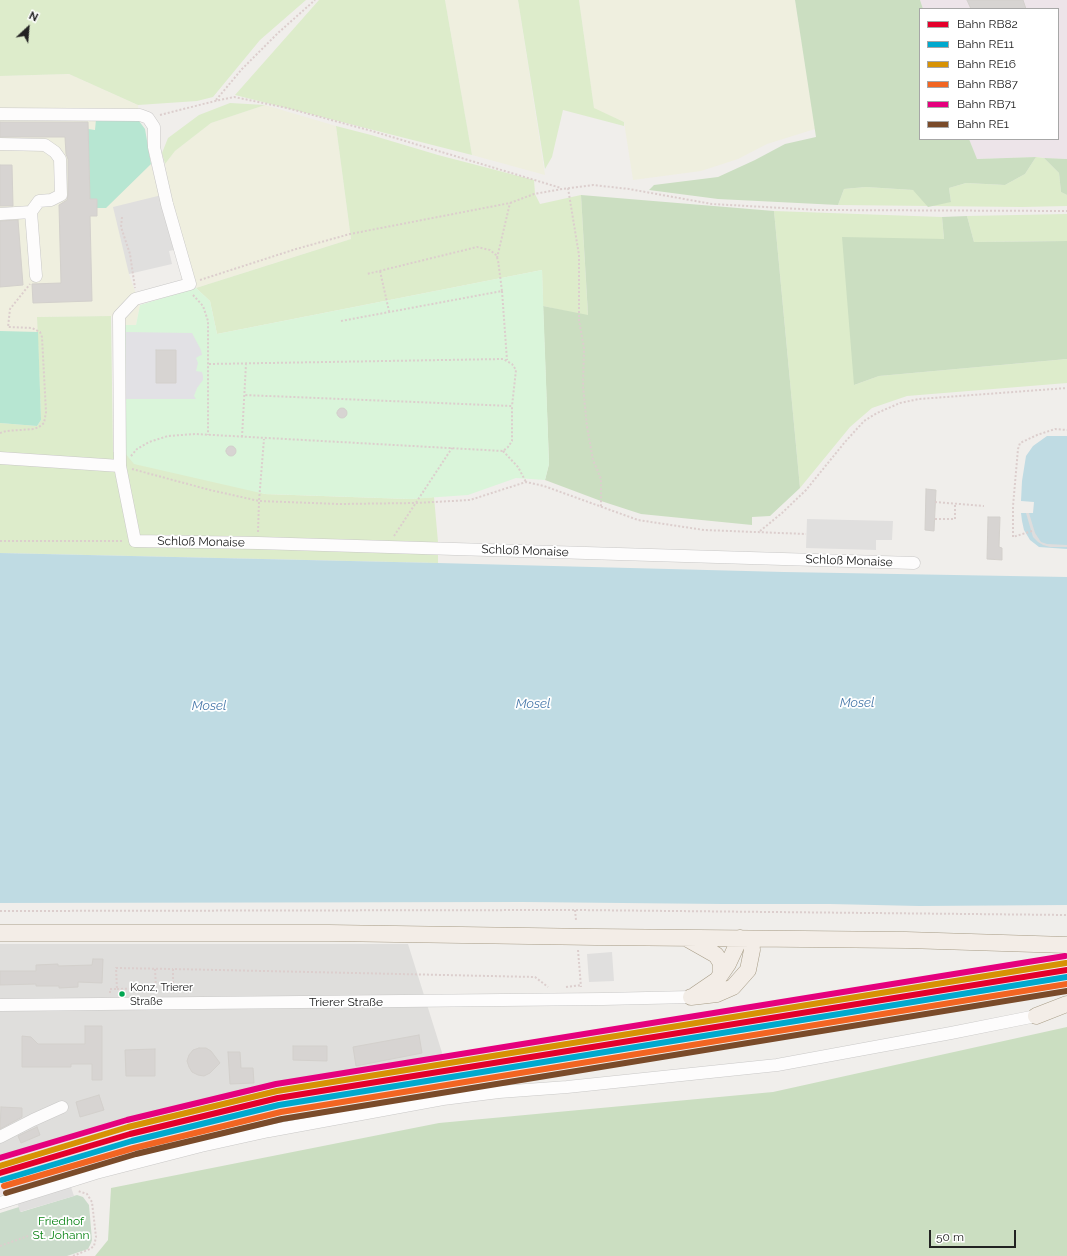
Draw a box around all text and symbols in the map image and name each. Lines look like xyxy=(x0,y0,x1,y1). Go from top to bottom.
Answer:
north arrow xyxy=(8,8,48,48)
legend xyxy=(919,8,1059,140)
text: N xyxy=(27,9,40,24)
text: Bahn RB82 xyxy=(957,17,1018,31)
text: Bahn RE11 xyxy=(957,37,1014,51)
text: Bahn RE16 xyxy=(957,57,1016,71)
text: Bahn RB87 xyxy=(957,77,1018,91)
text: Bahn RB71 xyxy=(957,97,1016,111)
text: Bahn RE1 xyxy=(957,117,1009,131)
street label: Schloß Monaise xyxy=(157,534,245,550)
street label: Schloß Monaise xyxy=(481,542,569,560)
street label: Schloß Monaise xyxy=(805,552,893,570)
water label: Mosel xyxy=(840,695,874,711)
water label: Mosel xyxy=(516,696,550,712)
water label: Mosel xyxy=(192,698,226,714)
place label: Konz, Trierer Straße xyxy=(130,981,193,1007)
marker: Konz, Trierer Straße xyxy=(117,989,127,999)
street label: Trierer Straße xyxy=(309,995,383,1009)
park label: Friedhof St. Johann xyxy=(33,1214,89,1242)
scale bar xyxy=(931,1222,1018,1248)
text: 50 m xyxy=(936,1230,964,1244)

